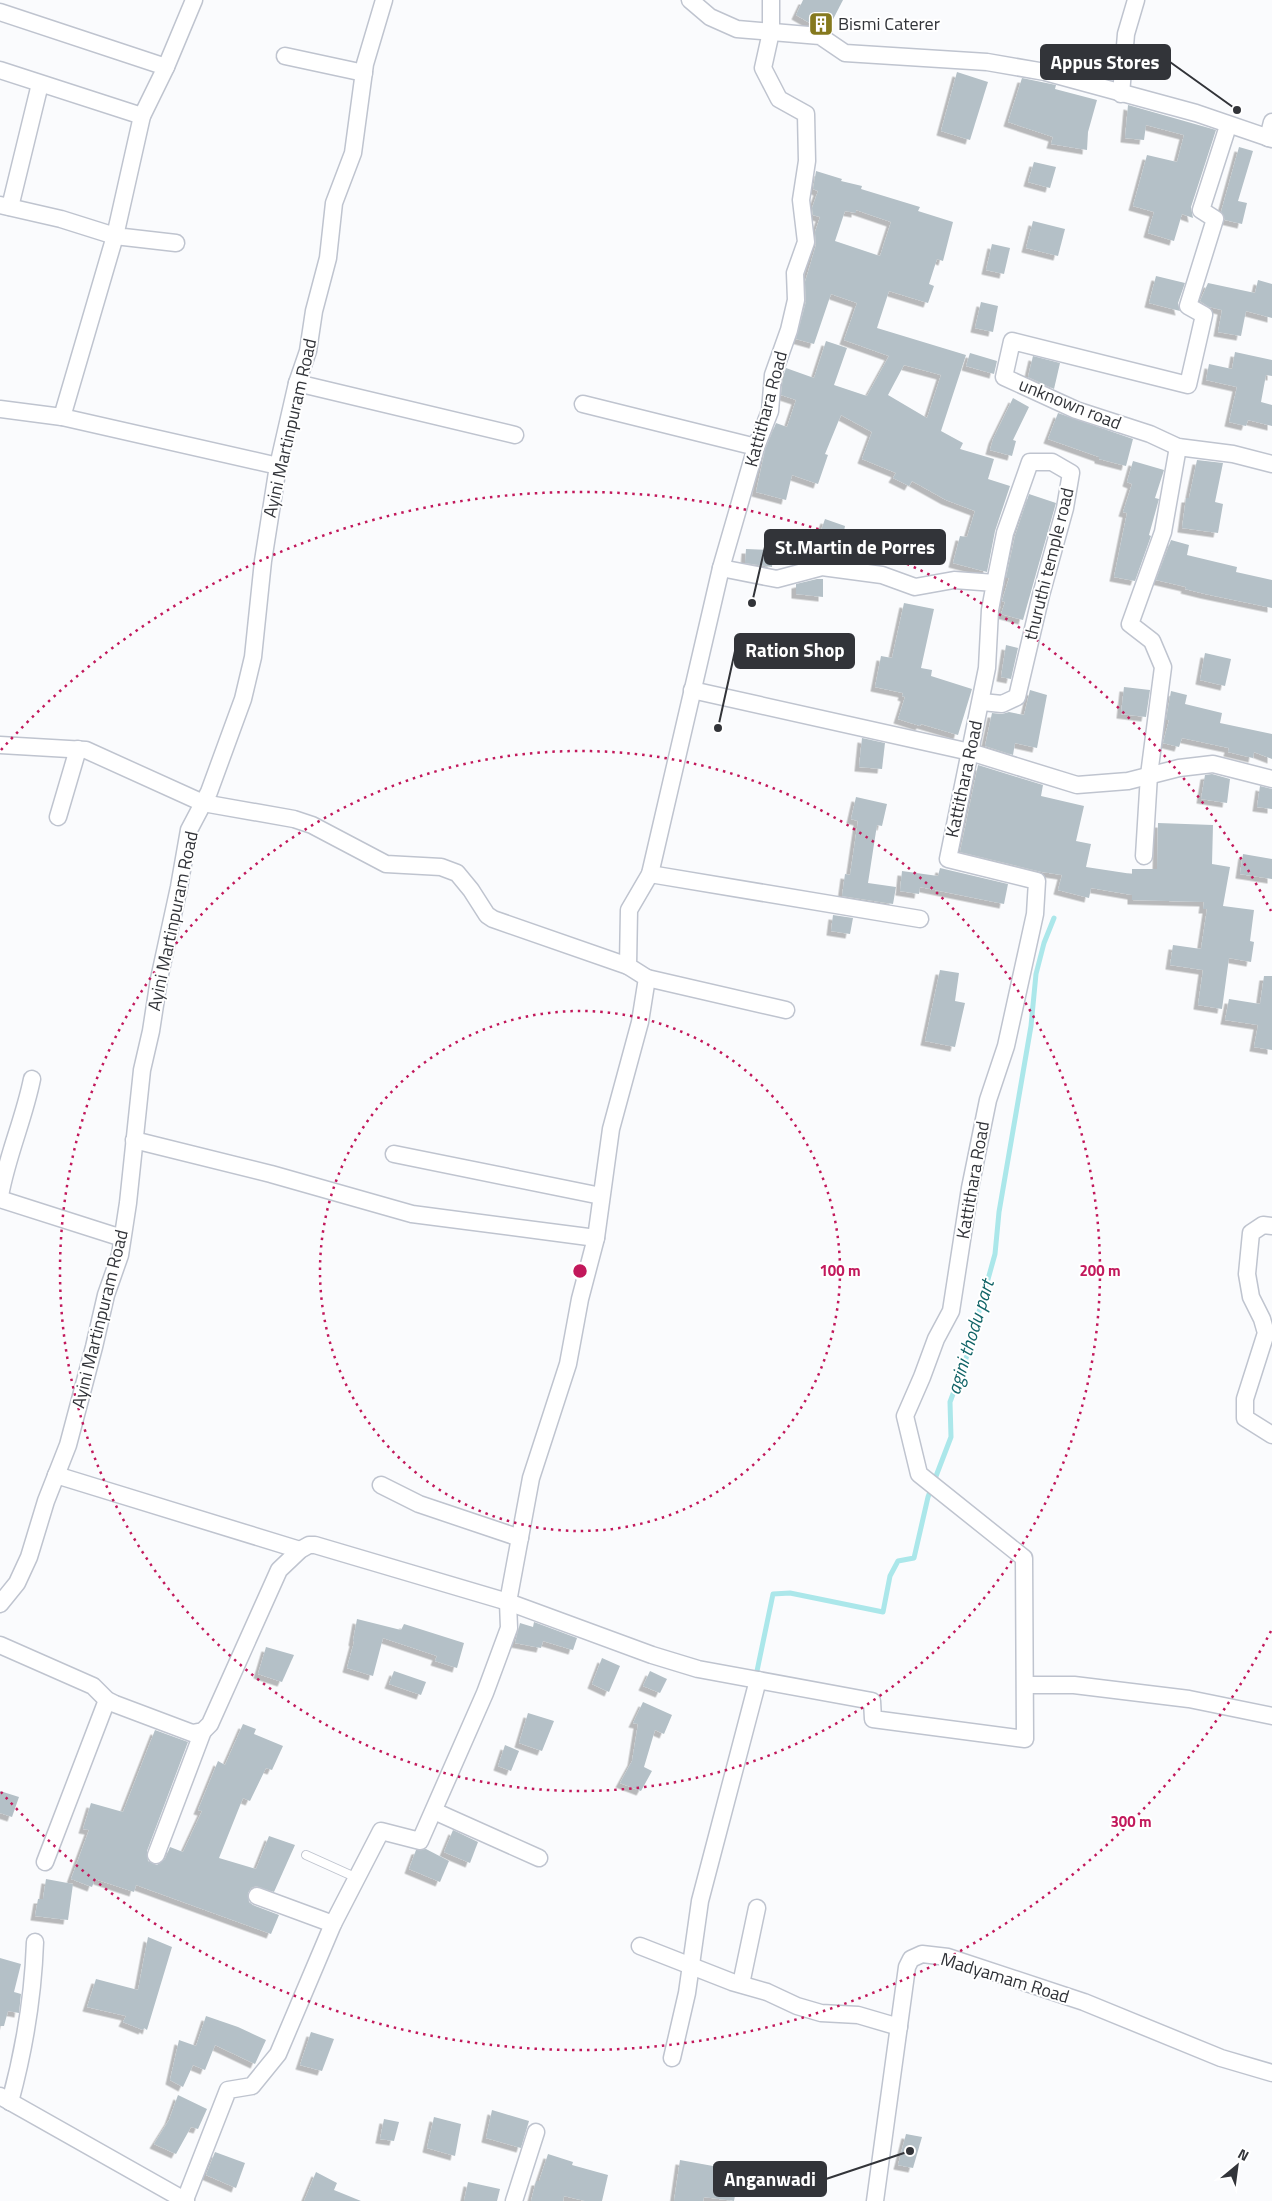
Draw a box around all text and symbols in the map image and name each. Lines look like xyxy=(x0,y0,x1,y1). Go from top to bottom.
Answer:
place label: Bismi Caterer xyxy=(838,10,940,37)
building icon: Bismi Caterer xyxy=(808,11,834,37)
callout: Appus Stores xyxy=(1041,45,1170,79)
text: Appus Stores xyxy=(1051,47,1159,76)
street label: Ayini Martinpuram Road xyxy=(256,336,323,520)
street label: Kattithara Road xyxy=(737,348,794,470)
street label: unknown road xyxy=(1015,371,1125,436)
street label: thuruthi temple road xyxy=(1016,485,1081,643)
callout: St.Martin de Porres xyxy=(765,530,945,564)
text: St.Martin de Porres xyxy=(775,532,935,561)
callout: Ration Shop xyxy=(735,634,854,668)
text: Ration Shop xyxy=(745,635,845,664)
street label: Kattithara Road xyxy=(938,718,989,840)
street label: Ayini Martinpuram Road xyxy=(140,829,205,1013)
street label: Kattithara Road xyxy=(949,1119,996,1241)
street label: Ayini Martinpuram Road xyxy=(64,1227,135,1411)
text: 100 m xyxy=(819,1259,861,1282)
text: 200 m xyxy=(1079,1259,1121,1282)
centre of rings xyxy=(571,1262,589,1280)
water label: agini thodu part xyxy=(938,1274,1001,1398)
text: 300 m xyxy=(1110,1810,1152,1833)
street label: Madyamam Road xyxy=(937,1945,1073,2010)
north arrow xyxy=(1212,2141,1262,2191)
text: N xyxy=(1234,2143,1253,2166)
callout: Anganwadi xyxy=(714,2162,826,2196)
text: Anganwadi xyxy=(724,2164,816,2193)

